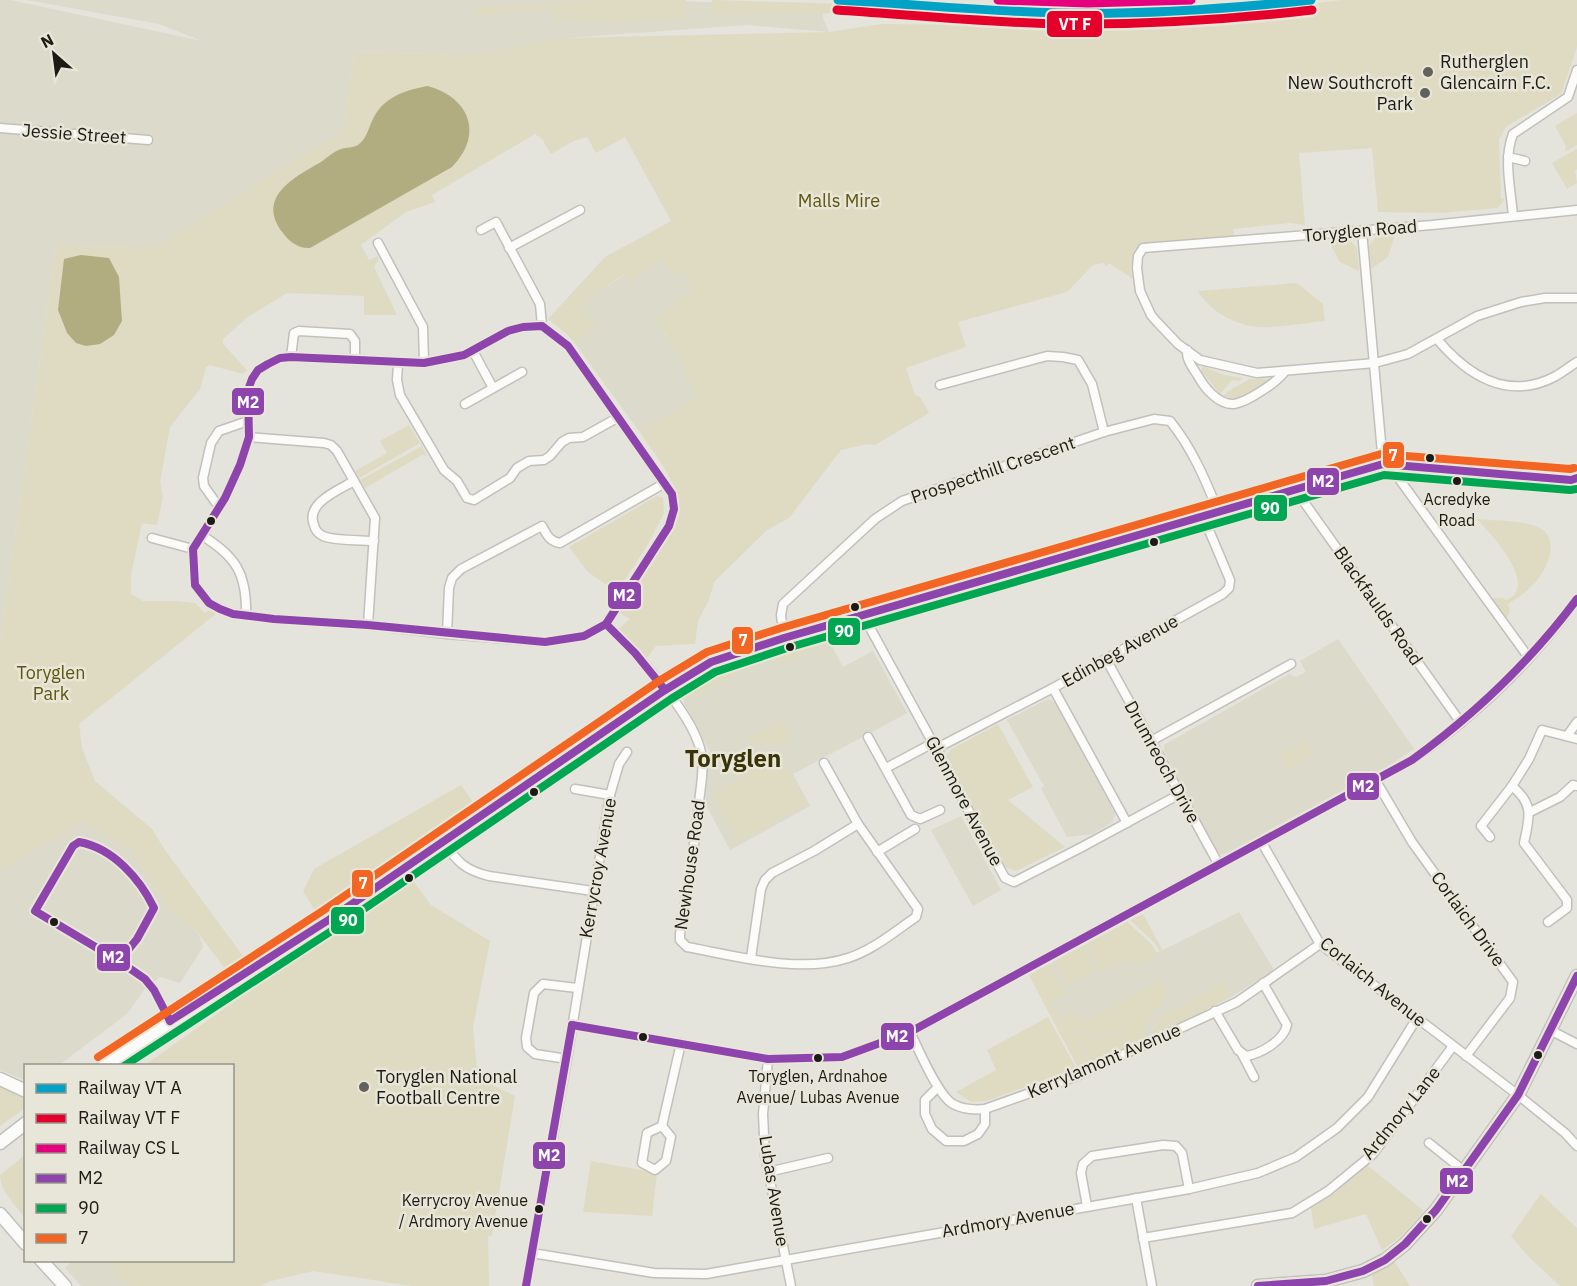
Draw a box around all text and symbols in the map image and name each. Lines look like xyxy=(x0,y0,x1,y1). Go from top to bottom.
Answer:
line badge: VT F xyxy=(1046,10,1103,38)
text: VT F xyxy=(1059,14,1091,34)
north arrow xyxy=(24,24,84,84)
text: N xyxy=(37,29,57,52)
place label: Rutherglen Glencairn F.C. xyxy=(1440,50,1551,94)
marker: Rutherglen Glencairn F.C. xyxy=(1421,65,1435,79)
place label: New Southcroft Park xyxy=(1287,71,1414,115)
marker: New Southcroft Park xyxy=(1418,86,1432,100)
street label: Jessie Street xyxy=(21,118,127,149)
park label: Malls Mire xyxy=(798,189,880,212)
street label: Toryglen Road xyxy=(1302,214,1418,247)
line badge: M2 xyxy=(231,387,265,416)
text: M2 xyxy=(237,392,259,412)
street label: Prospecthill Crescent xyxy=(908,431,1078,508)
line badge: 7 xyxy=(1382,441,1405,469)
text: 7 xyxy=(1388,445,1398,465)
unlabelled marker xyxy=(1424,452,1436,464)
line badge: M2 xyxy=(1306,467,1340,496)
text: M2 xyxy=(1312,471,1334,491)
marker: Acredyke Road xyxy=(1451,475,1463,487)
place label: Acredyke Road xyxy=(1423,489,1491,530)
line badge: 90 xyxy=(1253,494,1288,522)
text: 90 xyxy=(1260,498,1280,518)
unlabelled marker xyxy=(205,515,217,527)
unlabelled marker xyxy=(1148,536,1160,548)
street label: Blackfaulds Road xyxy=(1329,542,1428,670)
line badge: M2 xyxy=(607,581,642,610)
text: M2 xyxy=(613,585,635,605)
unlabelled marker xyxy=(849,601,861,613)
street label: Edinbeg Avenue xyxy=(1057,609,1182,692)
line badge: 90 xyxy=(827,617,861,646)
text: 90 xyxy=(834,621,854,641)
line badge: 7 xyxy=(731,626,754,655)
text: 7 xyxy=(738,630,748,650)
unlabelled marker xyxy=(784,641,796,653)
park label: Toryglen Park xyxy=(17,661,85,705)
street label: Drumreoch Drive xyxy=(1119,697,1206,827)
street label: Glenmore Avenue xyxy=(920,732,1008,870)
district label: Toryglen xyxy=(685,742,781,774)
line badge: M2 xyxy=(1346,772,1380,801)
text: M2 xyxy=(1352,776,1374,796)
unlabelled marker xyxy=(528,786,540,798)
street label: Kerrycroy Avenue xyxy=(574,796,621,940)
street label: Newhouse Road xyxy=(669,798,710,931)
street label: Corlaich Drive xyxy=(1426,867,1511,971)
line badge: 7 xyxy=(351,869,374,898)
unlabelled marker xyxy=(403,872,415,884)
text: 7 xyxy=(358,873,368,893)
line badge: 90 xyxy=(330,906,365,935)
text: 90 xyxy=(338,910,358,930)
unlabelled marker xyxy=(48,916,60,928)
street label: Corlaich Avenue xyxy=(1315,932,1431,1032)
line badge: M2 xyxy=(96,943,131,972)
text: M2 xyxy=(102,947,124,967)
street label: Kerrylamont Avenue xyxy=(1024,1018,1184,1103)
line badge: M2 xyxy=(880,1022,915,1051)
text: M2 xyxy=(886,1026,908,1046)
unlabelled marker xyxy=(637,1031,649,1043)
unlabelled marker xyxy=(1532,1049,1544,1061)
marker: Toryglen, Ardnahoe Avenue/ Lubas Avenue xyxy=(812,1052,824,1064)
street label: Ardmory Lane xyxy=(1356,1061,1445,1164)
legend xyxy=(24,1064,234,1262)
place label: Toryglen National Football Centre xyxy=(376,1065,517,1109)
place label: Toryglen, Ardnahoe Avenue/ Lubas Avenue xyxy=(736,1066,900,1107)
text: Railway VT A xyxy=(78,1076,182,1099)
marker: Toryglen National Football Centre xyxy=(357,1080,371,1094)
text: Railway VT F xyxy=(78,1106,180,1129)
street label: Lubas Avenue xyxy=(754,1134,795,1248)
text: Railway CS L xyxy=(78,1136,180,1159)
line badge: M2 xyxy=(532,1141,566,1170)
text: M2 xyxy=(538,1145,560,1165)
text: M2 xyxy=(78,1166,103,1189)
line badge: M2 xyxy=(1439,1167,1474,1195)
text: M2 xyxy=(1446,1171,1468,1191)
place label: Kerrycroy Avenue / Ardmory Avenue xyxy=(399,1190,528,1231)
text: 90 xyxy=(78,1196,100,1219)
street label: Ardmory Avenue xyxy=(940,1196,1076,1243)
marker: Kerrycroy Avenue / Ardmory Avenue xyxy=(533,1203,545,1215)
unlabelled marker xyxy=(1421,1213,1433,1225)
text: 7 xyxy=(78,1226,89,1249)

